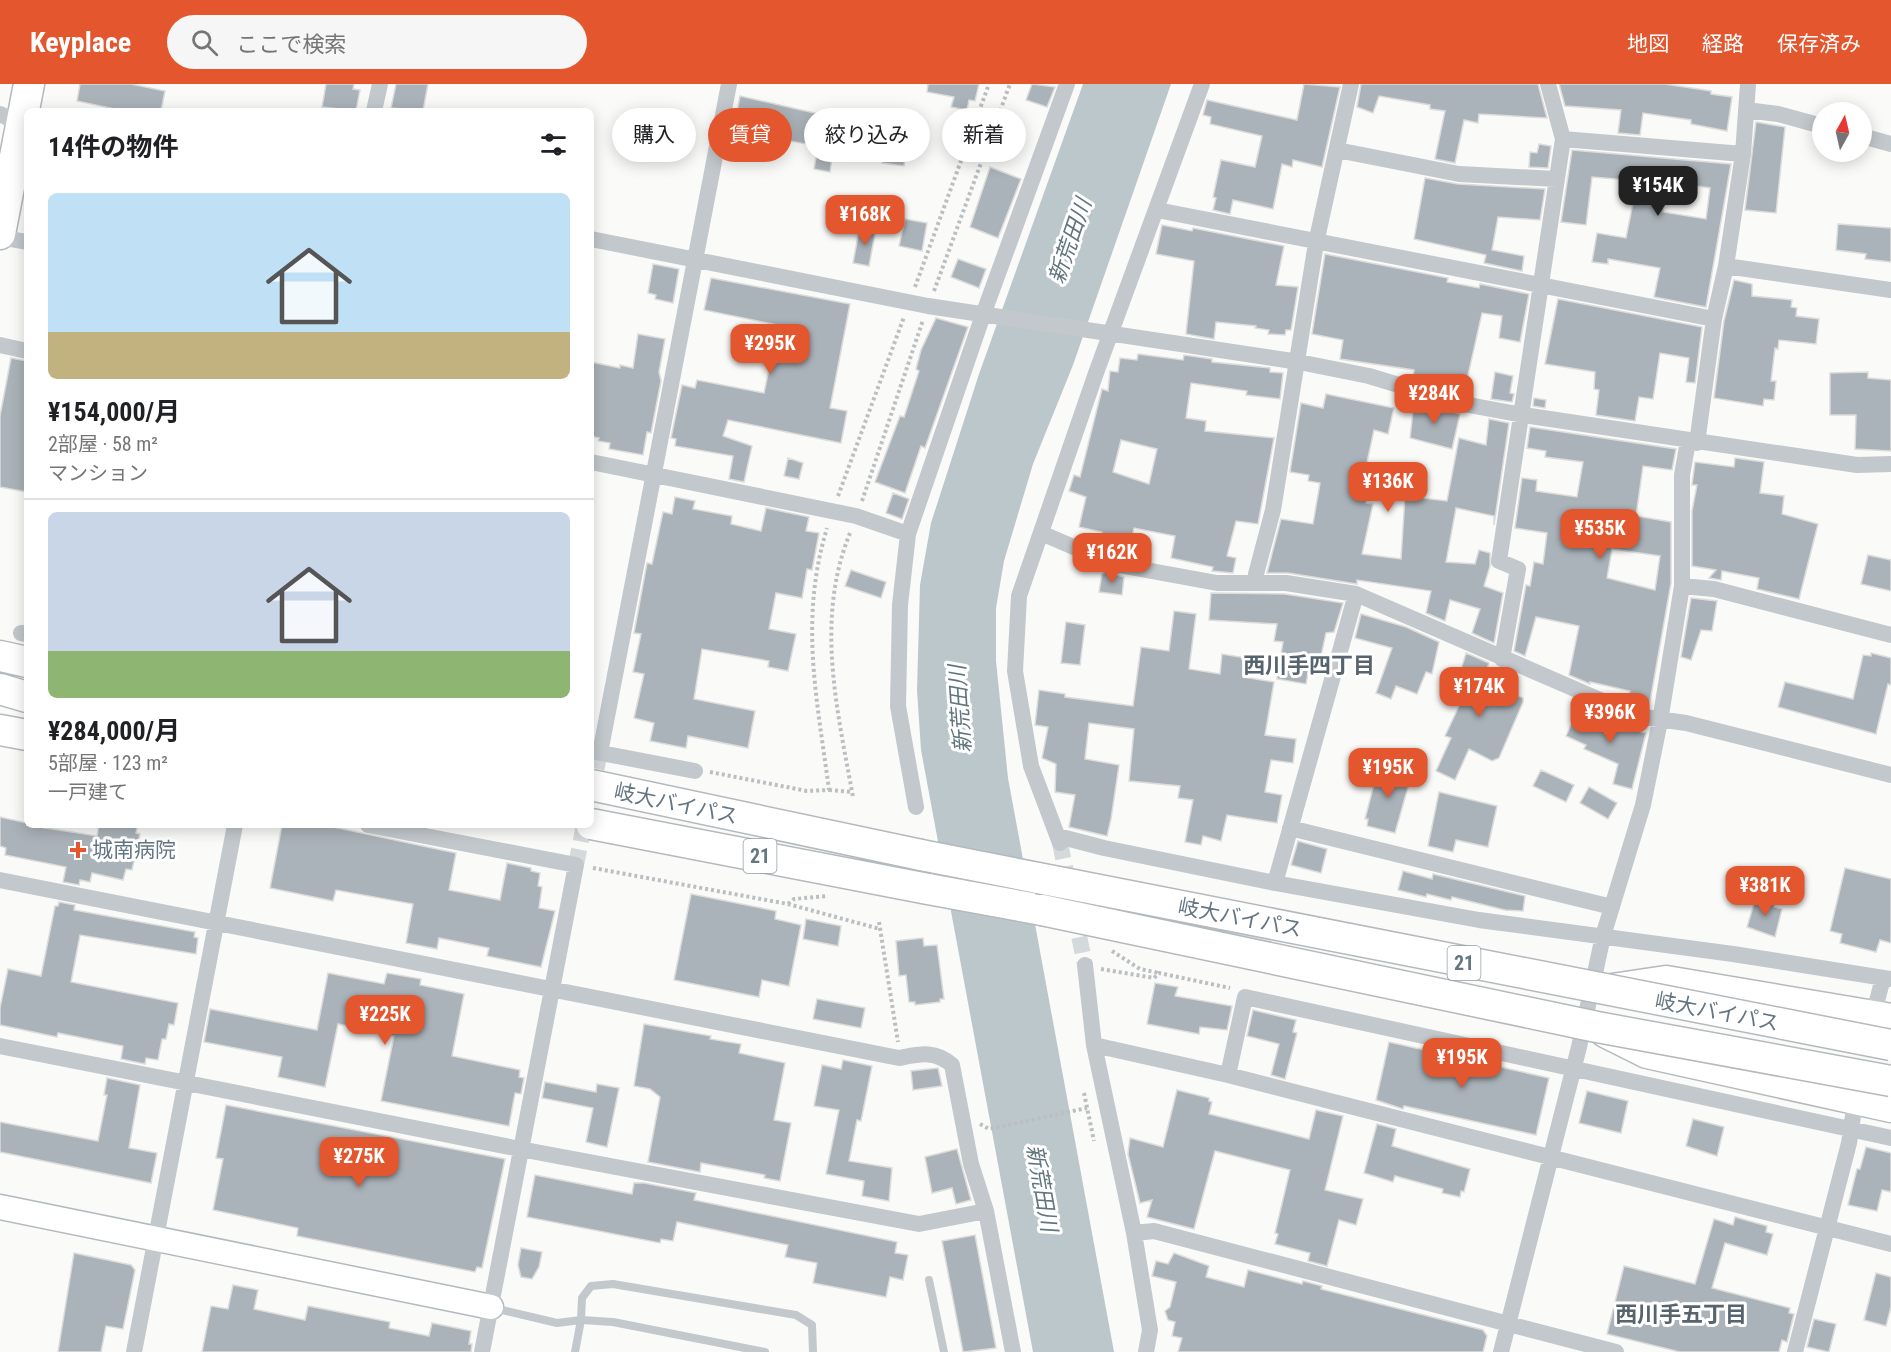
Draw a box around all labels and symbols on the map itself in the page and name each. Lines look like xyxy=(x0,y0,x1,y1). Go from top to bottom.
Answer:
north arrow xyxy=(1812,102,1872,162)
pin: ¥154K xyxy=(1616,166,1700,217)
water label: 新荒田川 xyxy=(1044,193,1097,287)
pin: ¥168K xyxy=(823,195,907,246)
pin: ¥295K xyxy=(728,324,812,375)
pin: ¥284K xyxy=(1392,374,1476,425)
pin: ¥136K xyxy=(1346,462,1430,513)
pin: ¥535K xyxy=(1558,509,1642,560)
pin: ¥162K xyxy=(1070,533,1154,584)
district label: 西川手四丁目 xyxy=(1243,653,1375,678)
water label: 新荒田川 xyxy=(944,662,976,754)
pin: ¥174K xyxy=(1437,667,1521,718)
pin: ¥396K xyxy=(1568,693,1652,744)
pin: ¥195K xyxy=(1346,748,1430,799)
street label: 岐大バイパス xyxy=(612,779,740,829)
place label: 城南病院 xyxy=(92,838,176,862)
road number: 21 xyxy=(744,839,777,873)
marker: 城南病院 xyxy=(69,841,87,859)
pin: ¥381K xyxy=(1723,866,1807,917)
street label: 岐大バイパス xyxy=(1176,894,1304,942)
road number: 21 xyxy=(1448,946,1480,980)
street label: 岐大バイパス xyxy=(1653,988,1781,1036)
pin: ¥225K xyxy=(343,995,427,1046)
pin: ¥195K xyxy=(1420,1038,1504,1089)
pin: ¥275K xyxy=(317,1137,401,1188)
water label: 新荒田川 xyxy=(1022,1142,1062,1235)
district label: 西川手五丁目 xyxy=(1615,1302,1747,1327)

